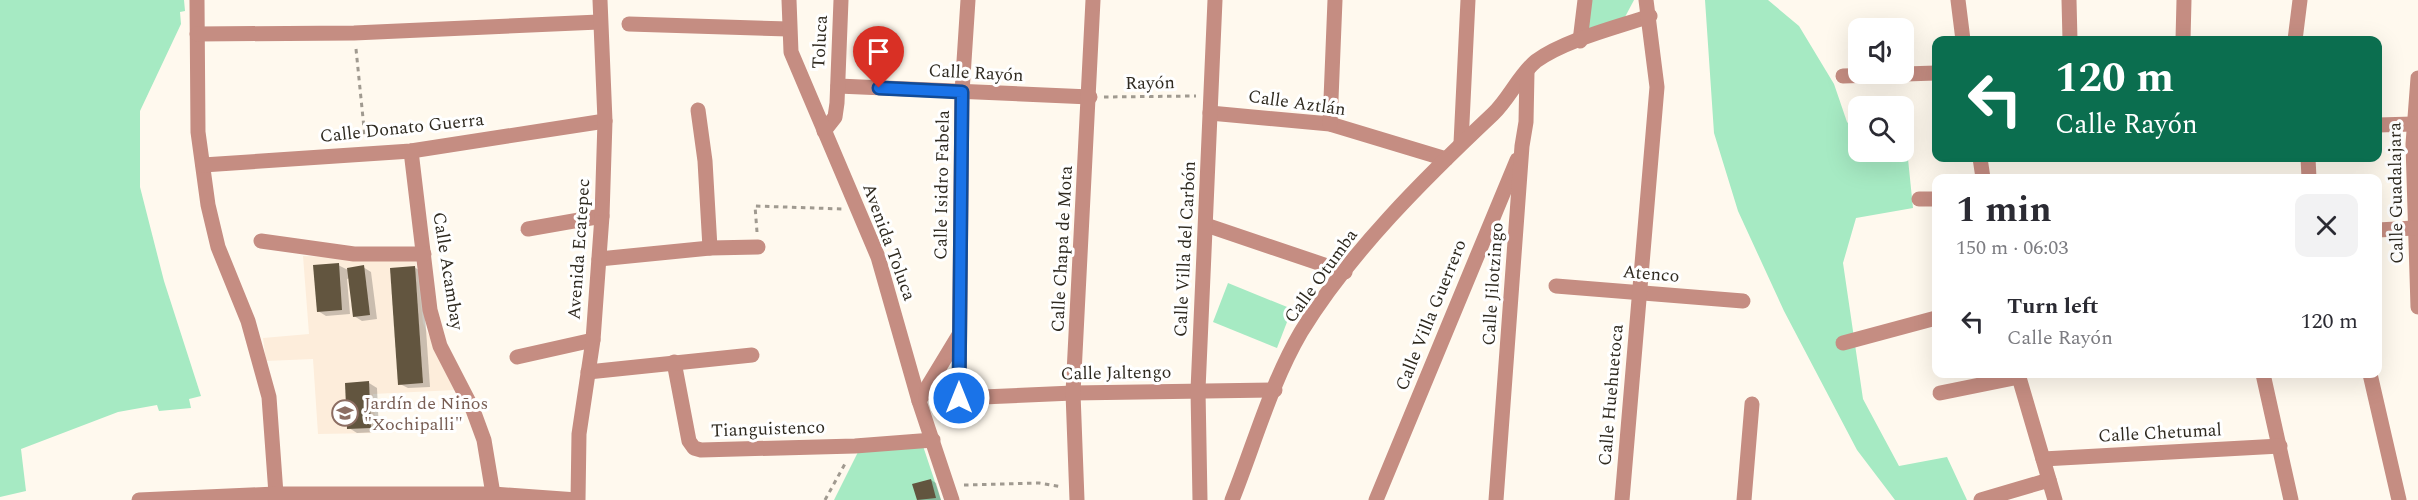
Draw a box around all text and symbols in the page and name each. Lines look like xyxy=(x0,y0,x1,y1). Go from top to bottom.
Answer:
street label: Toluca xyxy=(805,14,835,70)
map controls xyxy=(1848,18,1914,162)
button: sound xyxy=(1848,18,1914,84)
pin xyxy=(853,26,904,88)
icon: arrive xyxy=(862,35,895,68)
text: 120 m xyxy=(2055,47,2174,110)
street label: Calle Rayón xyxy=(928,57,1024,89)
icon: left xyxy=(1956,60,2034,138)
street label: Rayón xyxy=(1125,69,1175,97)
street label: Calle Aztlán xyxy=(1246,83,1348,123)
button: search xyxy=(1848,96,1914,162)
text: Calle Rayón xyxy=(2055,104,2198,146)
street label: Calle Donato Guerra xyxy=(319,106,486,150)
street label: Calle Isidro Fabela xyxy=(927,110,957,260)
street label: Calle Guadalajara xyxy=(2381,122,2411,264)
street label: Calle Villa del Carbón xyxy=(1167,160,1203,338)
street label: Calle Chapa de Mota xyxy=(1044,165,1080,333)
street label: Avenida Ecatepec xyxy=(561,178,597,320)
street label: Avenida Toluca xyxy=(855,179,923,305)
text: 1 min xyxy=(1956,183,2052,238)
button: close xyxy=(2295,194,2358,257)
street label: Calle Acambay xyxy=(425,210,471,333)
street label: Calle Jilotzingo xyxy=(1475,221,1511,347)
street label: Calle Otumba xyxy=(1278,223,1365,329)
text: 150 m · 06:03 xyxy=(1956,233,2068,263)
street label: Calle Villa Guerrero xyxy=(1388,235,1474,395)
street label: Atenco xyxy=(1621,258,1681,290)
text: Turn left xyxy=(2007,290,2099,323)
icon: left xyxy=(1956,305,1989,338)
text: 120 m xyxy=(2301,305,2358,338)
street label: Calle Huehuetoca xyxy=(1591,323,1631,467)
text: Calle Rayón xyxy=(2007,323,2113,353)
street label: Calle Jaltengo xyxy=(1060,359,1172,387)
position arrow xyxy=(927,366,991,430)
place label: Jardín de Niños "Xochipalli" xyxy=(364,390,488,438)
school or university icon: Jardín de Niños "Xochipalli" xyxy=(330,398,360,428)
street label: Tianguistenco xyxy=(711,414,825,444)
street label: Calle Chetumal xyxy=(2098,416,2222,450)

